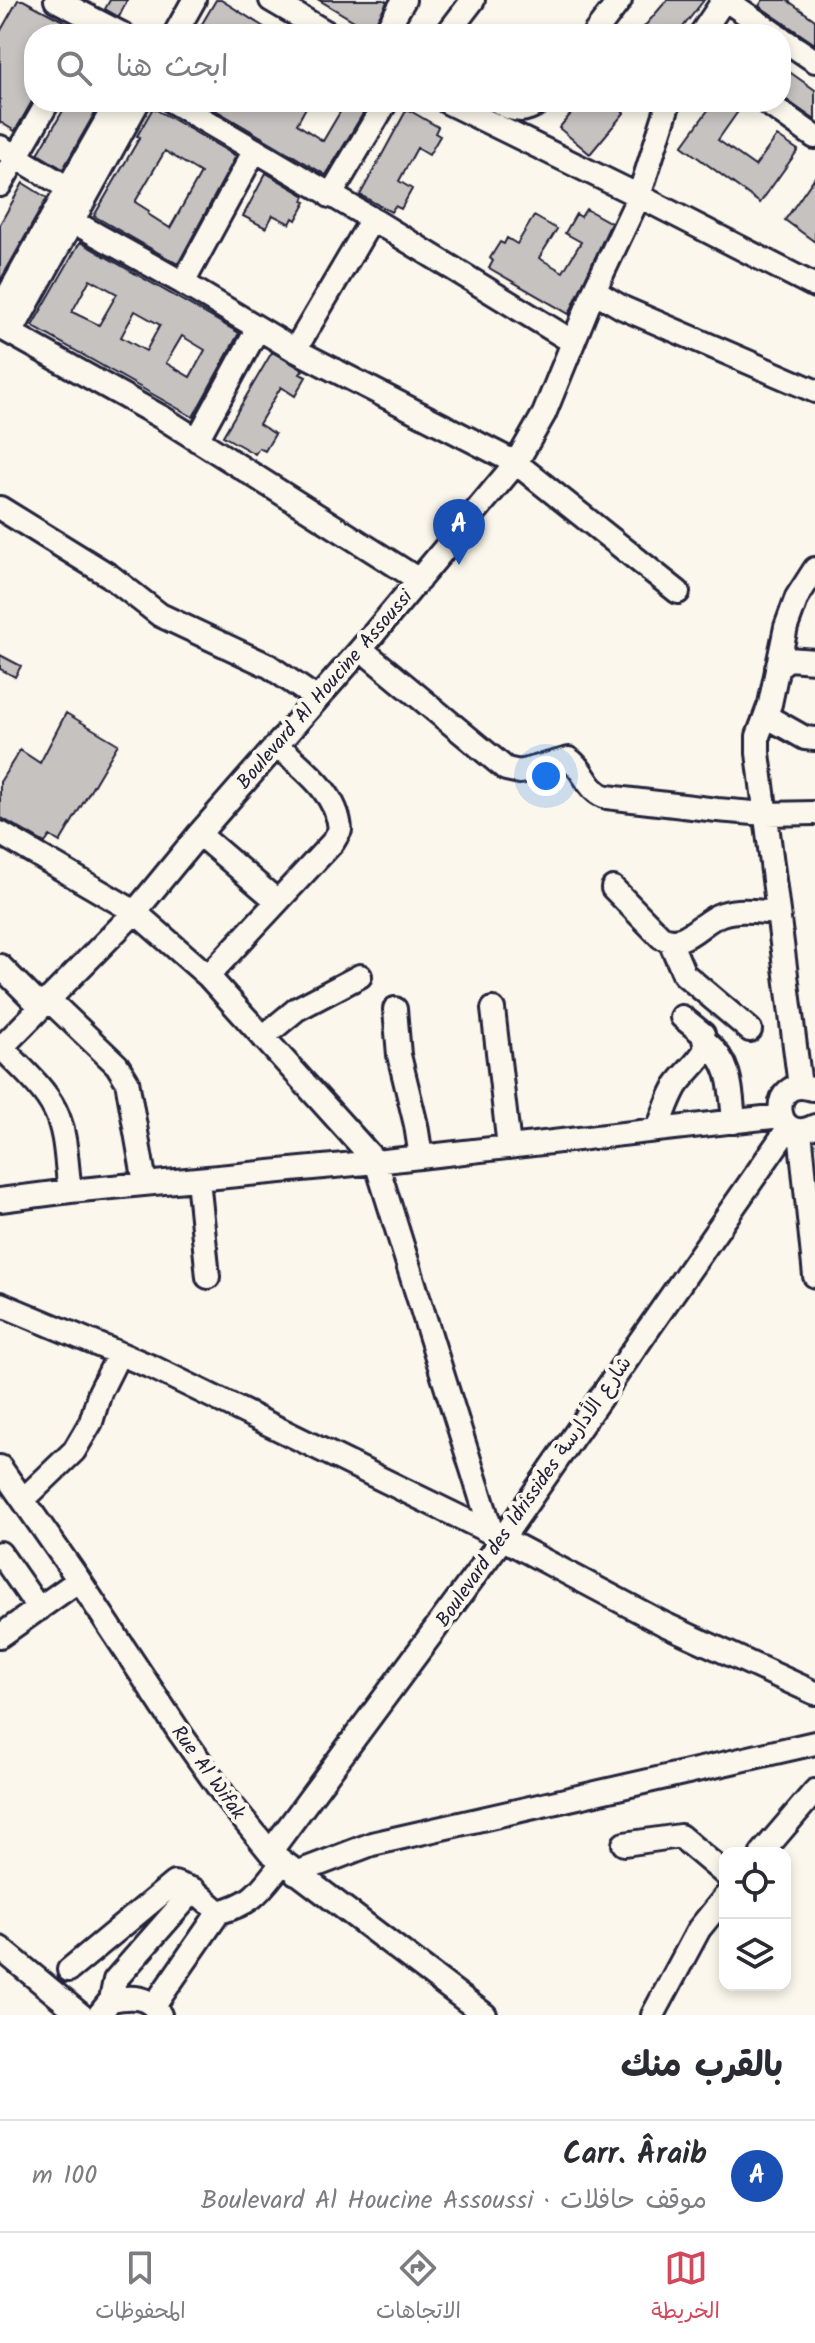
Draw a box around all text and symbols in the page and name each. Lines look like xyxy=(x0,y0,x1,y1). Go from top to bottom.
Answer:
search box xyxy=(24,24,791,112)
text: ابحث هنا xyxy=(116,44,228,92)
icon: search xyxy=(52,46,96,90)
pin: A xyxy=(433,499,485,565)
street label: Boulevard Al Houcine Assoussi xyxy=(229,582,422,797)
your location xyxy=(526,756,566,796)
street label: Boulevard des Idrissides شارع الأدارسة xyxy=(428,1350,641,1634)
street label: Rue Al Wifak xyxy=(162,1719,253,1828)
map controls xyxy=(719,1847,791,1991)
button: locate xyxy=(719,1847,791,1919)
button: layers xyxy=(719,1919,791,1991)
text: بالقرب منك xyxy=(621,2040,783,2094)
text: Carr. Âraib xyxy=(563,2131,707,2179)
text: 100 m xyxy=(32,2155,97,2197)
text: A xyxy=(749,2155,765,2197)
text: موقف حافلات · Boulevard Al Houcine Assoussi xyxy=(201,2180,707,2222)
tab: المحفوظات xyxy=(95,2246,186,2330)
tab: الاتجاهات xyxy=(376,2246,461,2330)
tab: الخريطة xyxy=(651,2246,720,2330)

